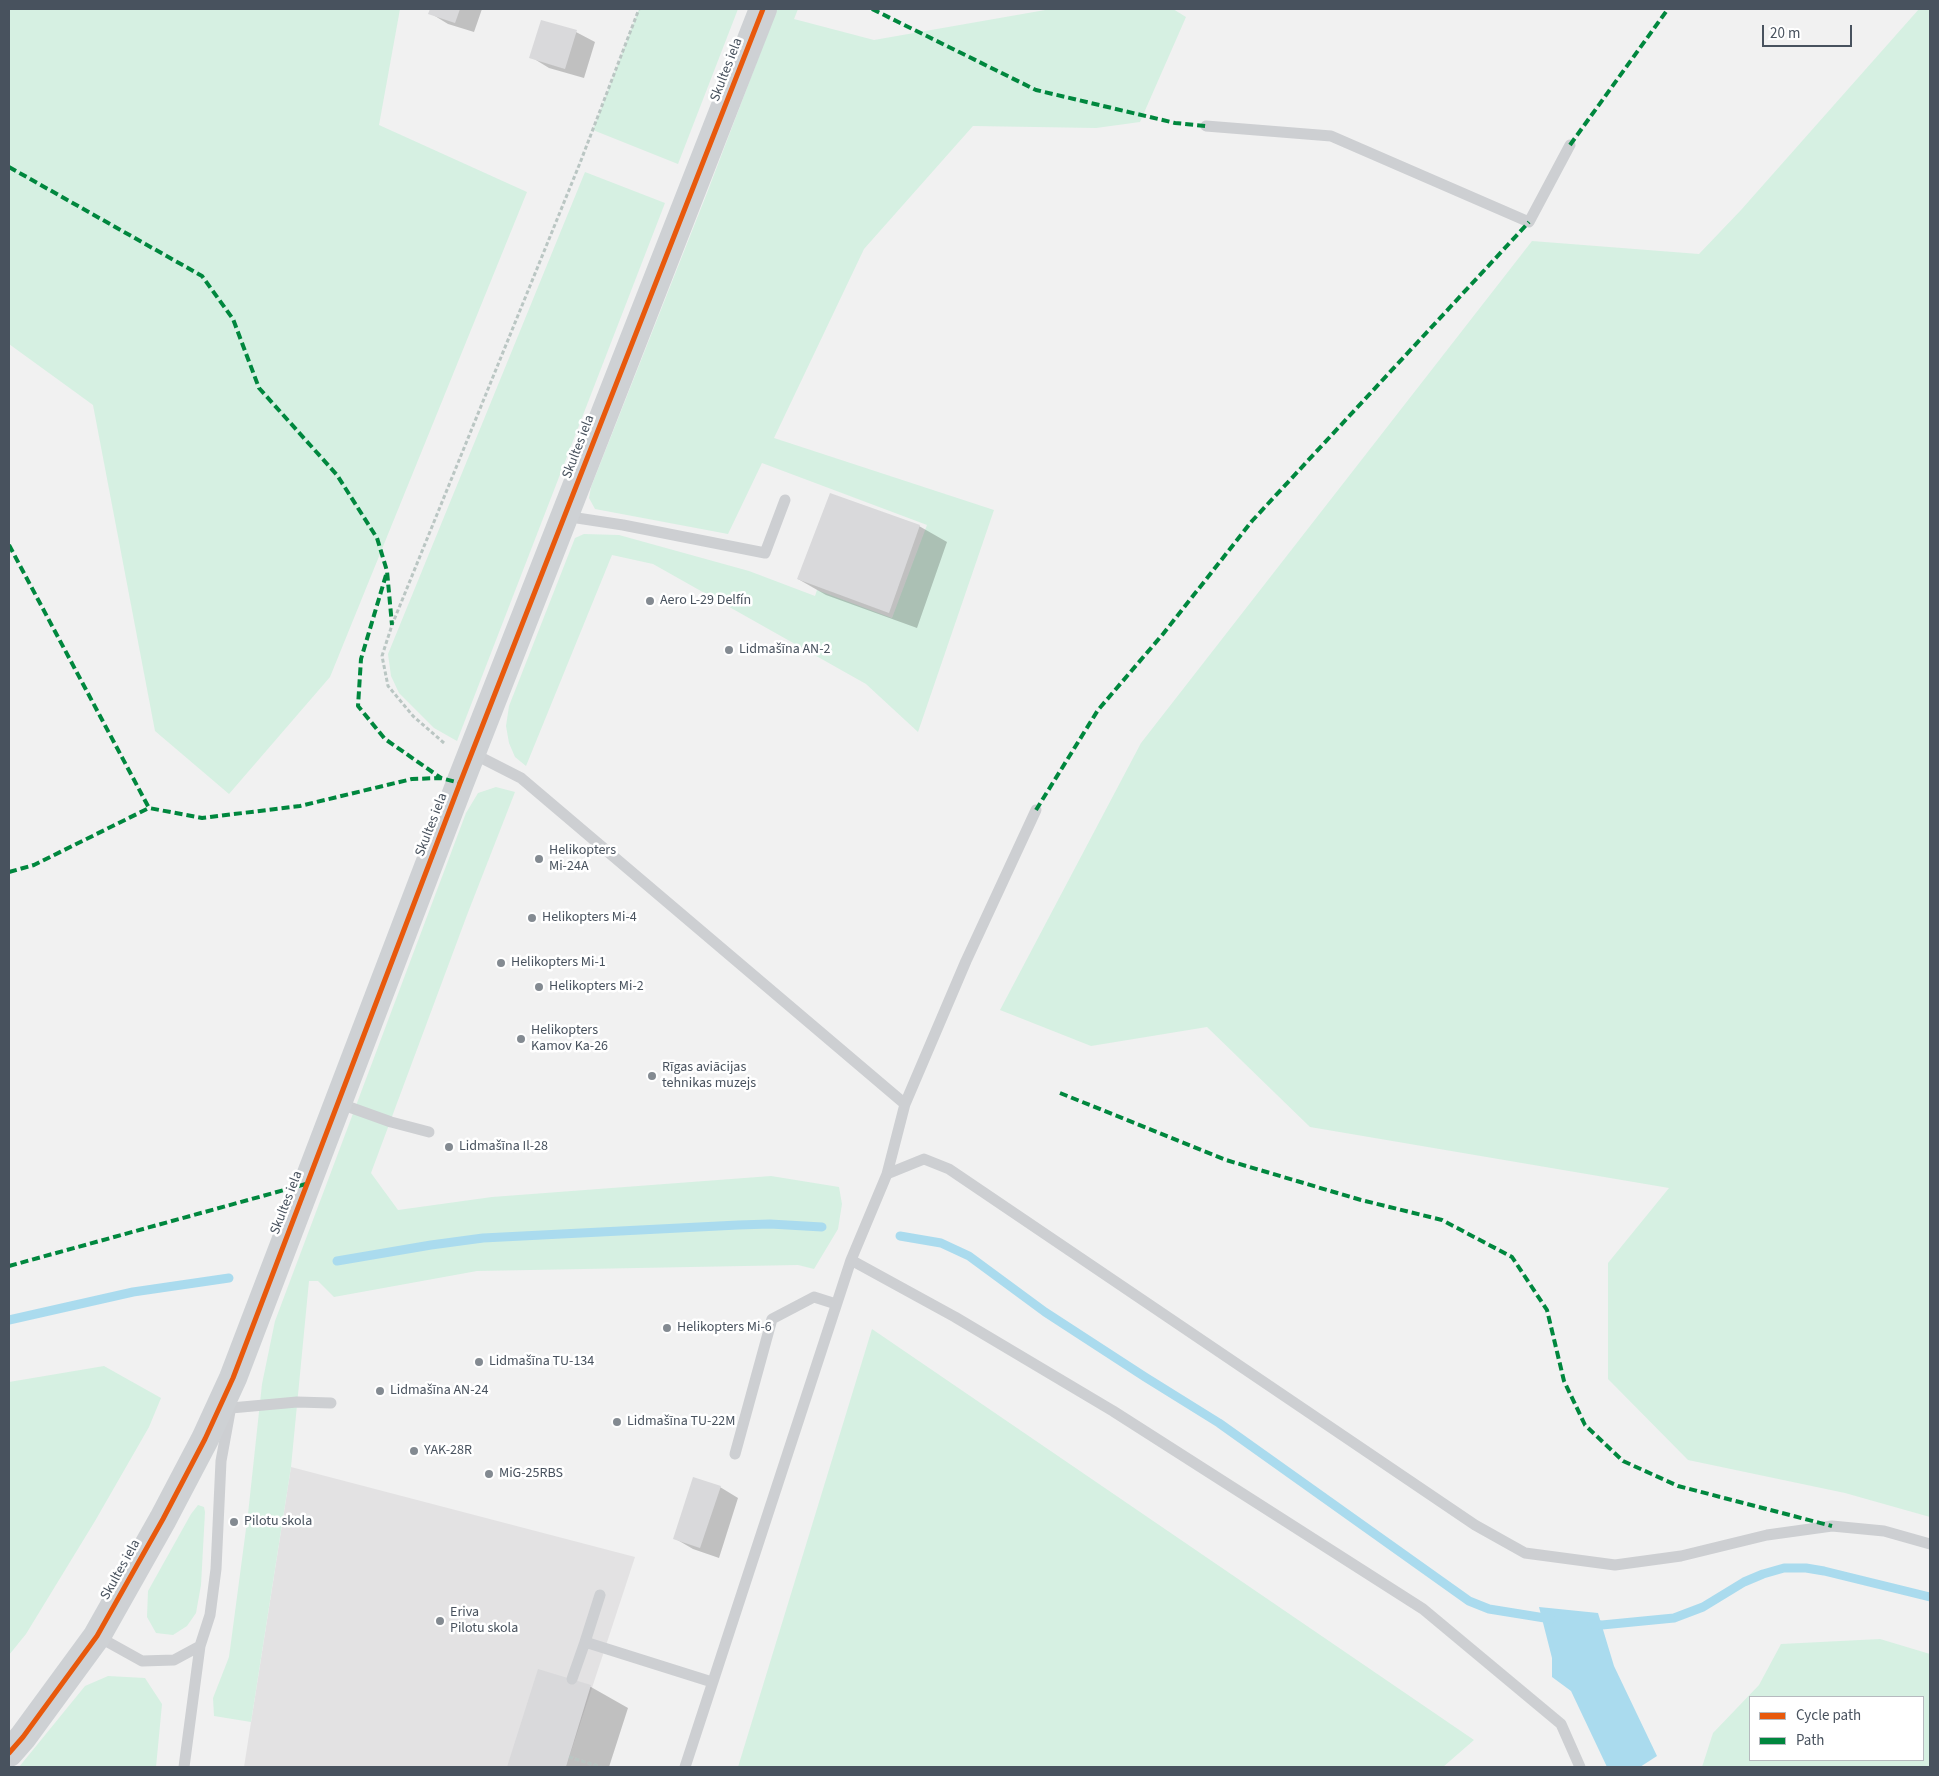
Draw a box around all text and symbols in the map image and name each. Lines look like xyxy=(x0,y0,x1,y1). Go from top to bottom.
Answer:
scale bar xyxy=(1764,15,1854,47)
text: 20 m xyxy=(1770,23,1800,44)
street label: Skultes iela xyxy=(707,36,747,104)
street label: Skultes iela xyxy=(559,413,599,481)
place label: Aero L-29 Delfín xyxy=(660,593,751,609)
marker: Aero L-29 Delfín xyxy=(644,595,656,607)
place label: Lidmašīna AN-2 xyxy=(739,642,830,658)
marker: Lidmašīna AN-2 xyxy=(723,644,735,656)
street label: Skultes iela xyxy=(412,791,452,859)
place label: Helikopters Mi-24A xyxy=(549,843,616,876)
marker: Helikopters Mi-24A xyxy=(533,853,545,865)
place label: Helikopters Mi-4 xyxy=(542,910,637,926)
marker: Helikopters Mi-4 xyxy=(526,912,538,924)
place label: Helikopters Mi-1 xyxy=(511,955,606,971)
marker: Helikopters Mi-1 xyxy=(495,957,507,969)
place label: Helikopters Mi-2 xyxy=(549,979,644,995)
marker: Helikopters Mi-2 xyxy=(533,981,545,993)
place label: Helikopters Kamov Ka-26 xyxy=(531,1023,608,1056)
marker: Helikopters Kamov Ka-26 xyxy=(515,1033,527,1045)
place label: Rīgas aviācijas tehnikas muzejs xyxy=(662,1060,756,1092)
marker: Rīgas aviācijas tehnikas muzejs xyxy=(646,1070,658,1082)
place label: Lidmašīna Il-28 xyxy=(459,1139,548,1155)
marker: Lidmašīna Il-28 xyxy=(443,1141,455,1153)
street label: Skultes iela xyxy=(267,1169,307,1237)
place label: Helikopters Mi-6 xyxy=(677,1320,772,1336)
marker: Helikopters Mi-6 xyxy=(661,1322,673,1334)
place label: Lidmašīna TU-134 xyxy=(489,1354,594,1370)
marker: Lidmašīna TU-134 xyxy=(473,1356,485,1368)
place label: Lidmašīna AN-24 xyxy=(390,1383,488,1399)
marker: Lidmašīna AN-24 xyxy=(374,1385,386,1397)
place label: Lidmašīna TU-22M xyxy=(627,1414,735,1430)
marker: Lidmašīna TU-22M xyxy=(611,1416,623,1428)
place label: YAK-28R xyxy=(424,1443,472,1459)
marker: YAK-28R xyxy=(408,1445,420,1457)
place label: MiG-25RBS xyxy=(499,1466,563,1482)
marker: MiG-25RBS xyxy=(483,1468,495,1480)
place label: Pilotu skola xyxy=(244,1514,312,1530)
marker: Pilotu skola xyxy=(228,1516,240,1528)
street label: Skultes iela xyxy=(98,1537,144,1603)
place label: Eriva Pilotu skola xyxy=(450,1605,518,1638)
marker: Eriva Pilotu skola xyxy=(434,1615,446,1627)
legend xyxy=(1749,1696,1924,1761)
text: Cycle path xyxy=(1796,1705,1861,1726)
text: Path xyxy=(1796,1730,1824,1751)

